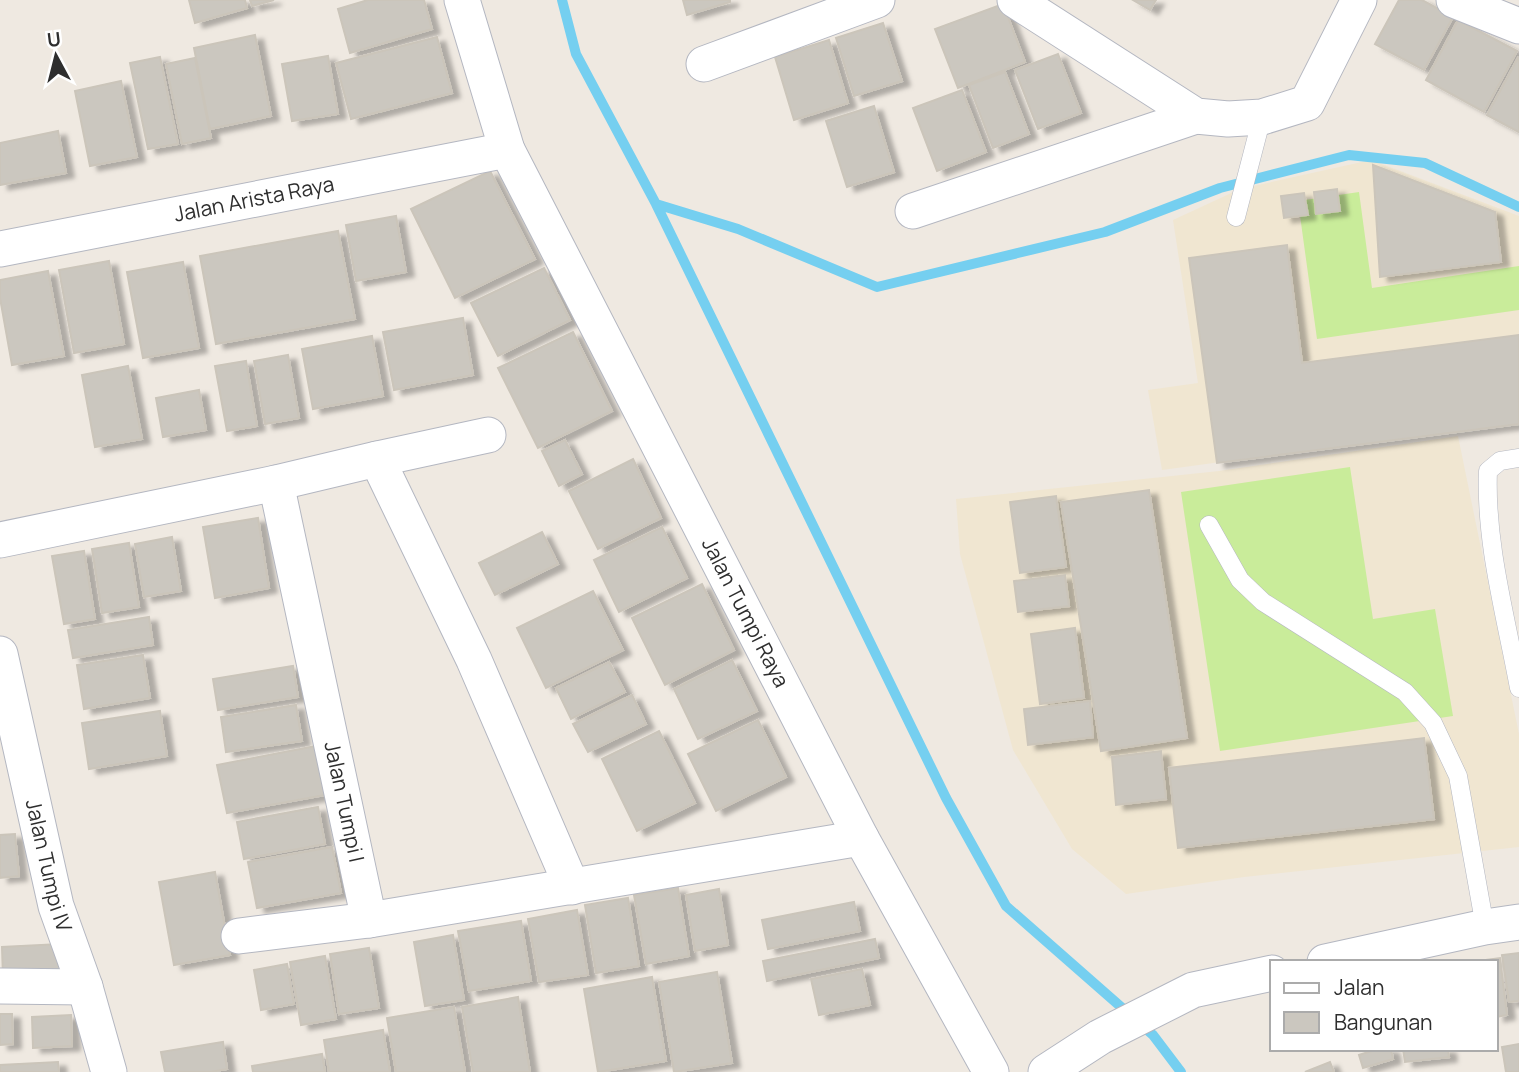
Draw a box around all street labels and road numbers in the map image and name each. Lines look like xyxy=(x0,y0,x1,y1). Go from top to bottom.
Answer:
street label: Jalan Arista Raya xyxy=(172,169,336,228)
street label: Jalan Tumpi Raya xyxy=(696,533,796,692)
street label: Jalan Tumpi I xyxy=(318,739,371,865)
street label: Jalan Tumpi IV xyxy=(20,796,79,936)

